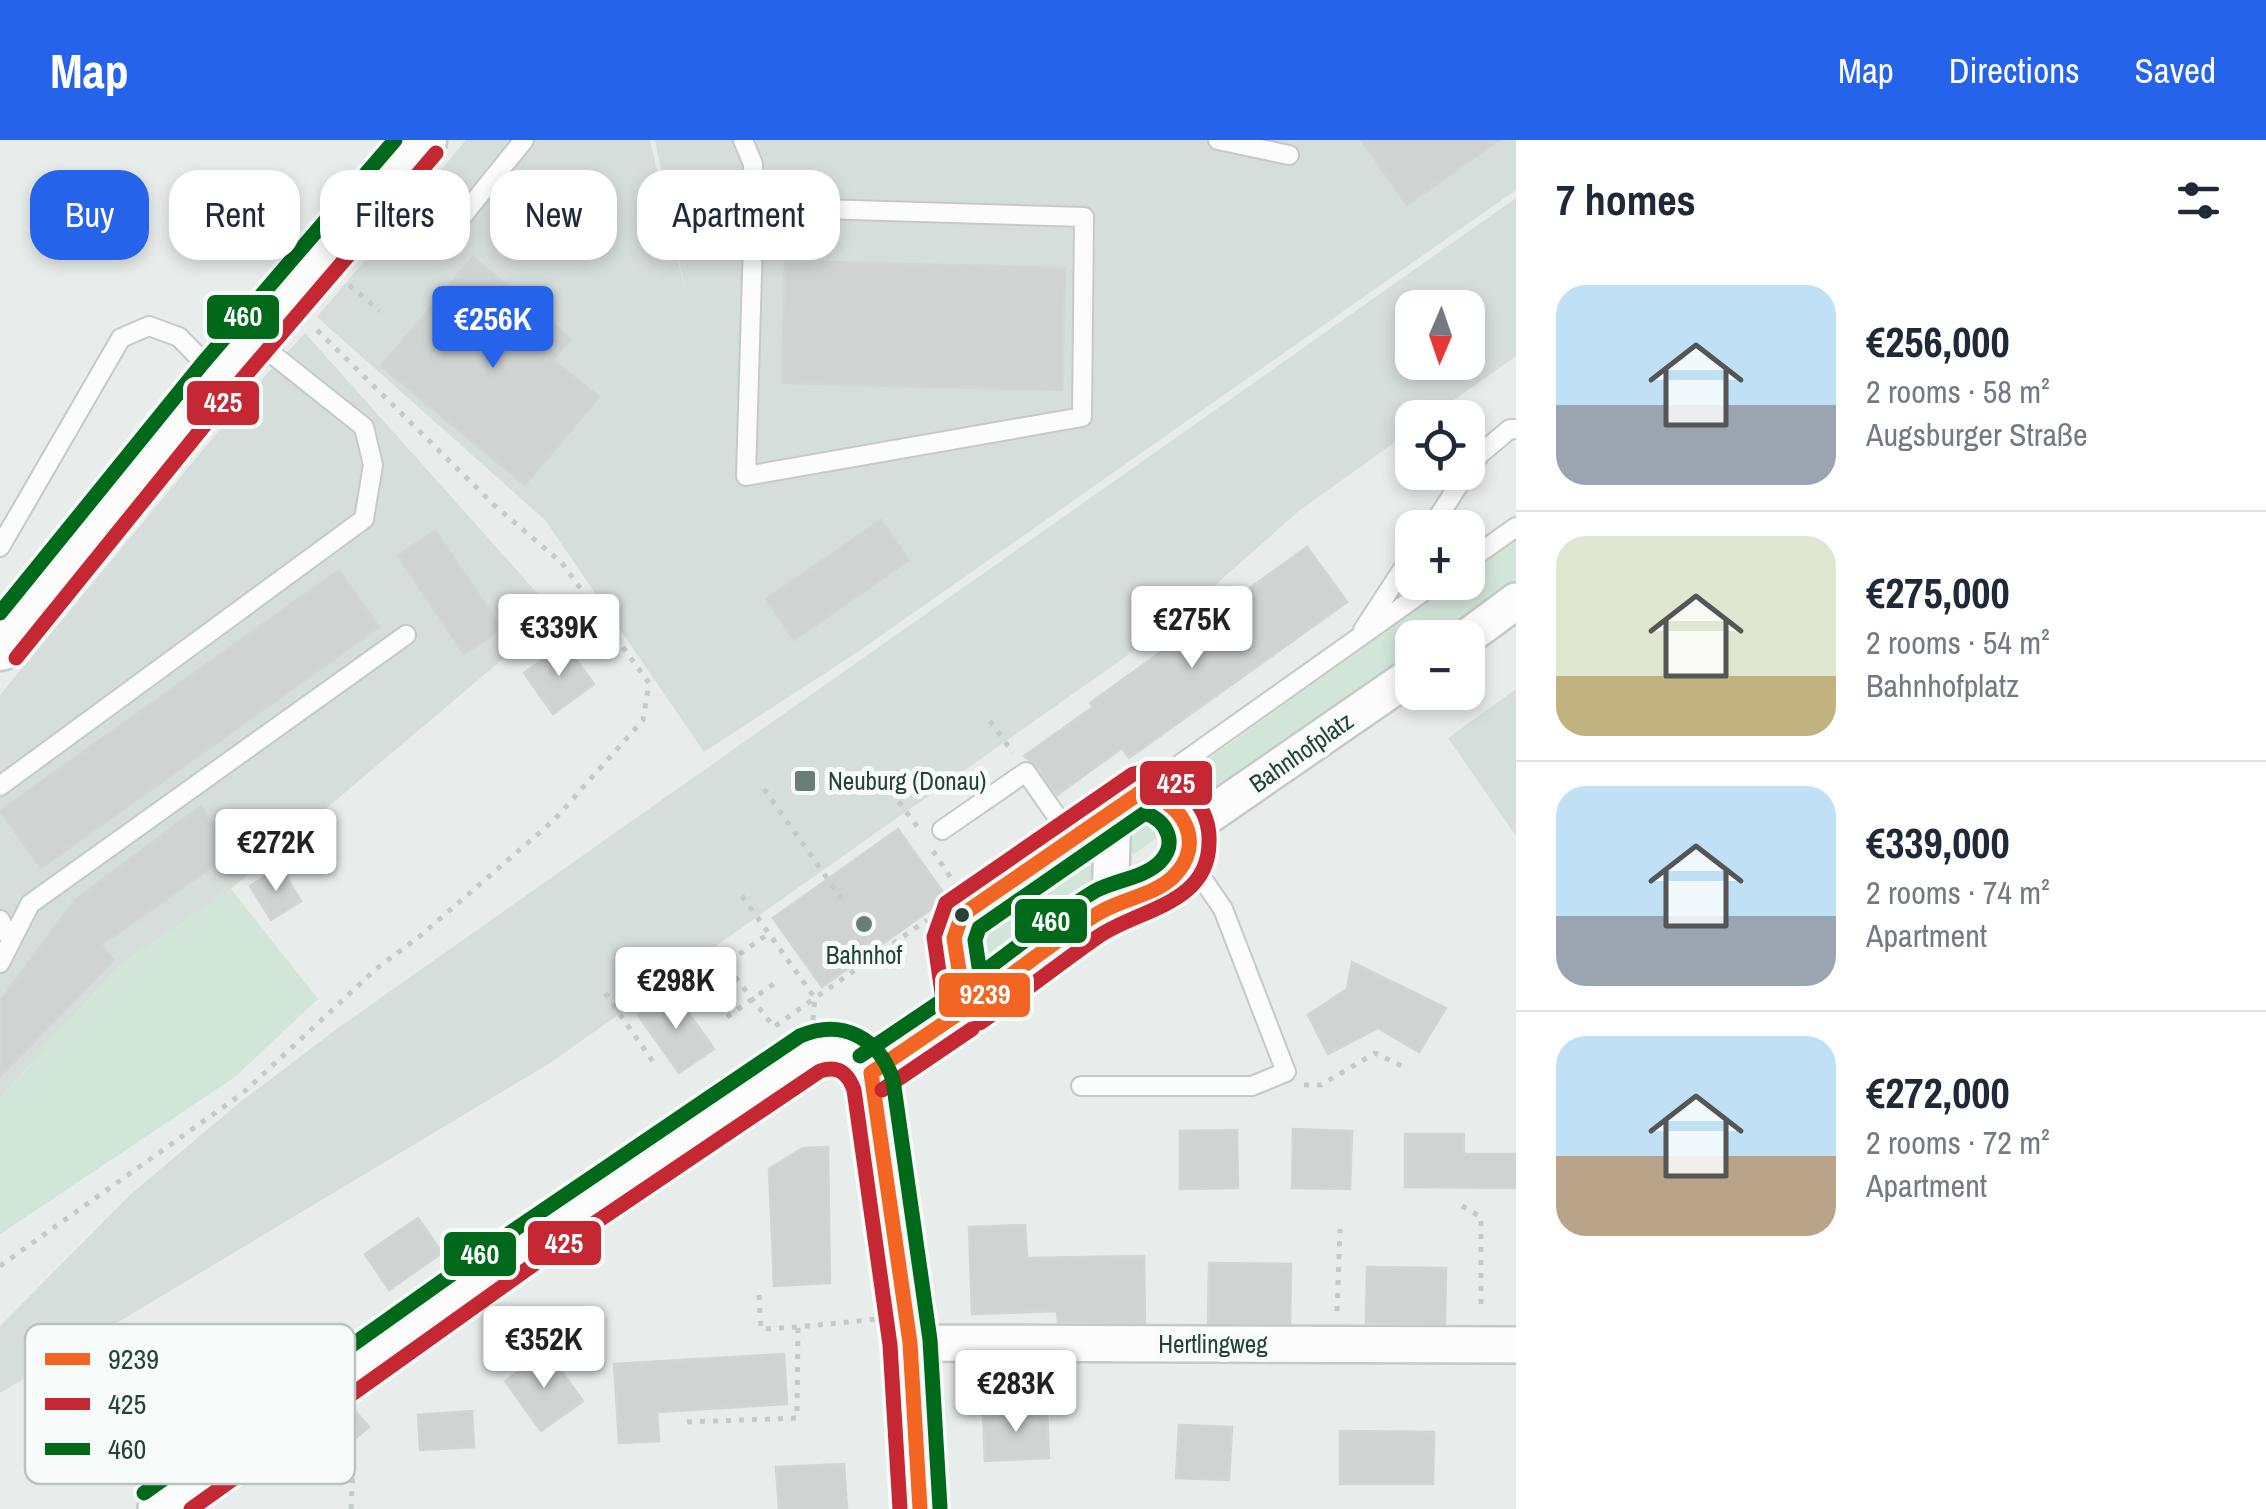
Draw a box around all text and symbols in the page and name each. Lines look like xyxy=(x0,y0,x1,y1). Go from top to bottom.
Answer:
text: Map xyxy=(50,38,129,103)
text: Map xyxy=(1838,47,1894,94)
text: Directions xyxy=(1949,47,2080,94)
text: Saved xyxy=(2135,47,2216,94)
chip: Buy xyxy=(30,170,149,260)
chip: Rent xyxy=(169,170,300,260)
chip: Filters xyxy=(320,170,470,260)
chip: New xyxy=(490,170,617,260)
chip: Apartment xyxy=(637,170,840,260)
text: 7 homes xyxy=(1556,172,1696,228)
icon: filters xyxy=(2171,173,2226,228)
pin: €256K xyxy=(423,286,563,371)
north arrow xyxy=(1395,290,1485,380)
map controls xyxy=(1395,290,1485,710)
line badge: 460 xyxy=(205,293,281,341)
text: 460 xyxy=(224,297,262,335)
text: €256K xyxy=(454,297,532,340)
text: €256,000 xyxy=(1866,314,2010,370)
icon: home xyxy=(1636,325,1756,445)
text: 2 rooms · 58 m² xyxy=(1866,370,2050,413)
line badge: 425 xyxy=(185,379,261,427)
text: 425 xyxy=(204,383,242,421)
button: locate xyxy=(1395,400,1485,490)
text: Augsburger Straße xyxy=(1866,413,2088,456)
button: + xyxy=(1395,510,1485,600)
text: €275,000 xyxy=(1866,565,2010,621)
icon: home xyxy=(1636,576,1756,696)
pin: €275K xyxy=(1122,586,1262,671)
pin: €339K xyxy=(489,594,629,679)
text: €275K xyxy=(1153,597,1231,640)
text: €339K xyxy=(520,605,598,648)
button: − xyxy=(1395,620,1485,710)
text: 2 rooms · 54 m² xyxy=(1866,621,2050,664)
text: Bahnhofplatz xyxy=(1866,664,2019,707)
street label: Bahnhofplatz xyxy=(1242,704,1360,800)
line badge: 425 xyxy=(1138,759,1214,807)
place label: Neuburg (Donau) xyxy=(828,764,986,798)
text: 425 xyxy=(1157,764,1195,802)
marker: Neuburg (Donau) xyxy=(792,768,818,794)
pin: €272K xyxy=(206,809,346,894)
text: €339,000 xyxy=(1866,815,2010,871)
text: €272K xyxy=(237,820,315,863)
icon: home xyxy=(1636,826,1756,946)
text: 2 rooms · 74 m² xyxy=(1866,871,2050,914)
line badge: 460 xyxy=(1013,897,1089,945)
text: 460 xyxy=(1032,902,1070,940)
unlabelled marker xyxy=(952,905,972,925)
marker: Bahnhof xyxy=(853,913,875,935)
text: Apartment xyxy=(1866,914,1987,957)
place label: Bahnhof xyxy=(826,938,902,972)
pin: €298K xyxy=(606,947,746,1032)
text: €298K xyxy=(637,958,715,1001)
line badge: 9239 xyxy=(937,971,1032,1019)
text: 9239 xyxy=(959,975,1011,1013)
text: €272,000 xyxy=(1866,1065,2010,1121)
icon: home xyxy=(1636,1076,1756,1196)
text: 2 rooms · 72 m² xyxy=(1866,1121,2050,1164)
text: Apartment xyxy=(1866,1164,1987,1207)
line badge: 425 xyxy=(526,1219,603,1267)
text: 425 xyxy=(545,1224,583,1262)
line badge: 460 xyxy=(442,1230,518,1278)
text: 460 xyxy=(461,1235,499,1273)
pin: €352K xyxy=(474,1306,614,1391)
text: €352K xyxy=(505,1317,583,1360)
legend xyxy=(25,1324,355,1484)
street label: Hertlingweg xyxy=(1158,1327,1268,1361)
text: 9239 xyxy=(108,1340,159,1378)
pin: €283K xyxy=(946,1350,1086,1435)
text: €283K xyxy=(977,1361,1055,1404)
text: 425 xyxy=(108,1385,146,1423)
text: 460 xyxy=(108,1430,146,1468)

